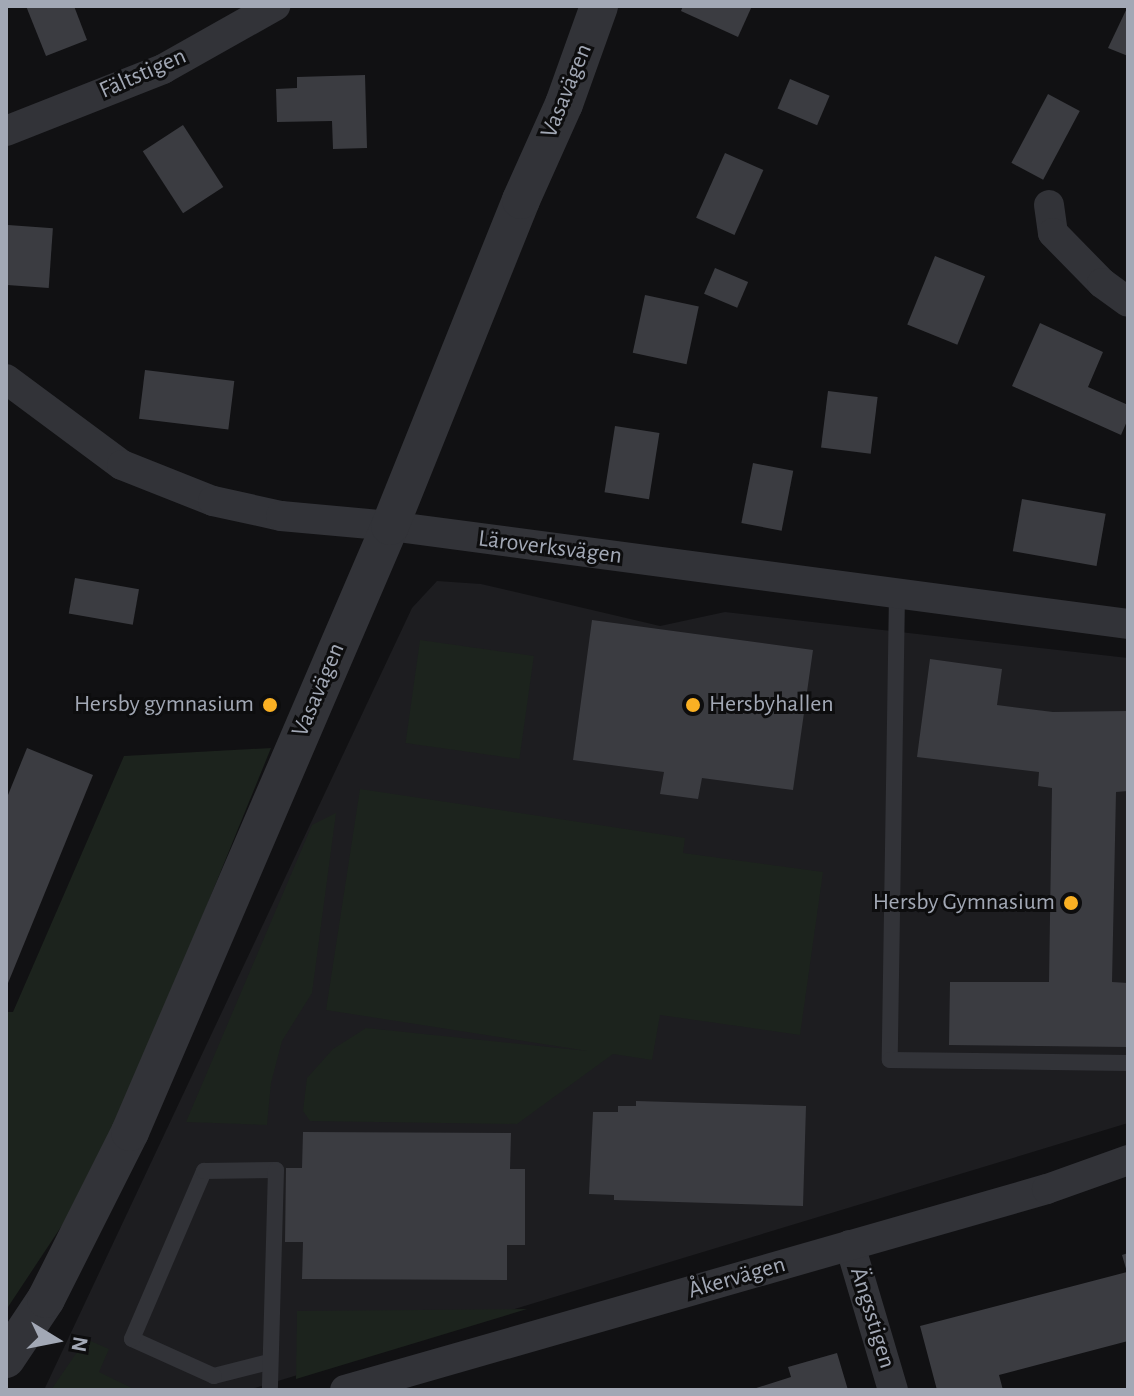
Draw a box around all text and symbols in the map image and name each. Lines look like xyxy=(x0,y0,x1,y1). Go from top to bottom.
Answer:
street label: Vasavägen xyxy=(535,40,599,142)
street label: Fältstigen xyxy=(95,42,191,106)
street label: Läroverksvägen xyxy=(477,525,623,571)
street label: Vasavägen xyxy=(286,639,352,741)
place label: Hersby gymnasium xyxy=(74,691,254,719)
place label: Hersbyhallen xyxy=(709,691,834,719)
marker: Hersby gymnasium xyxy=(261,696,279,714)
marker: Hersbyhallen xyxy=(684,696,702,714)
place label: Hersby Gymnasium xyxy=(873,889,1055,917)
marker: Hersby Gymnasium xyxy=(1062,894,1080,912)
street label: Åkervägen xyxy=(685,1250,789,1306)
street label: Ängsstigen xyxy=(843,1264,901,1372)
north arrow xyxy=(16,1300,96,1380)
text: N xyxy=(67,1335,92,1354)

